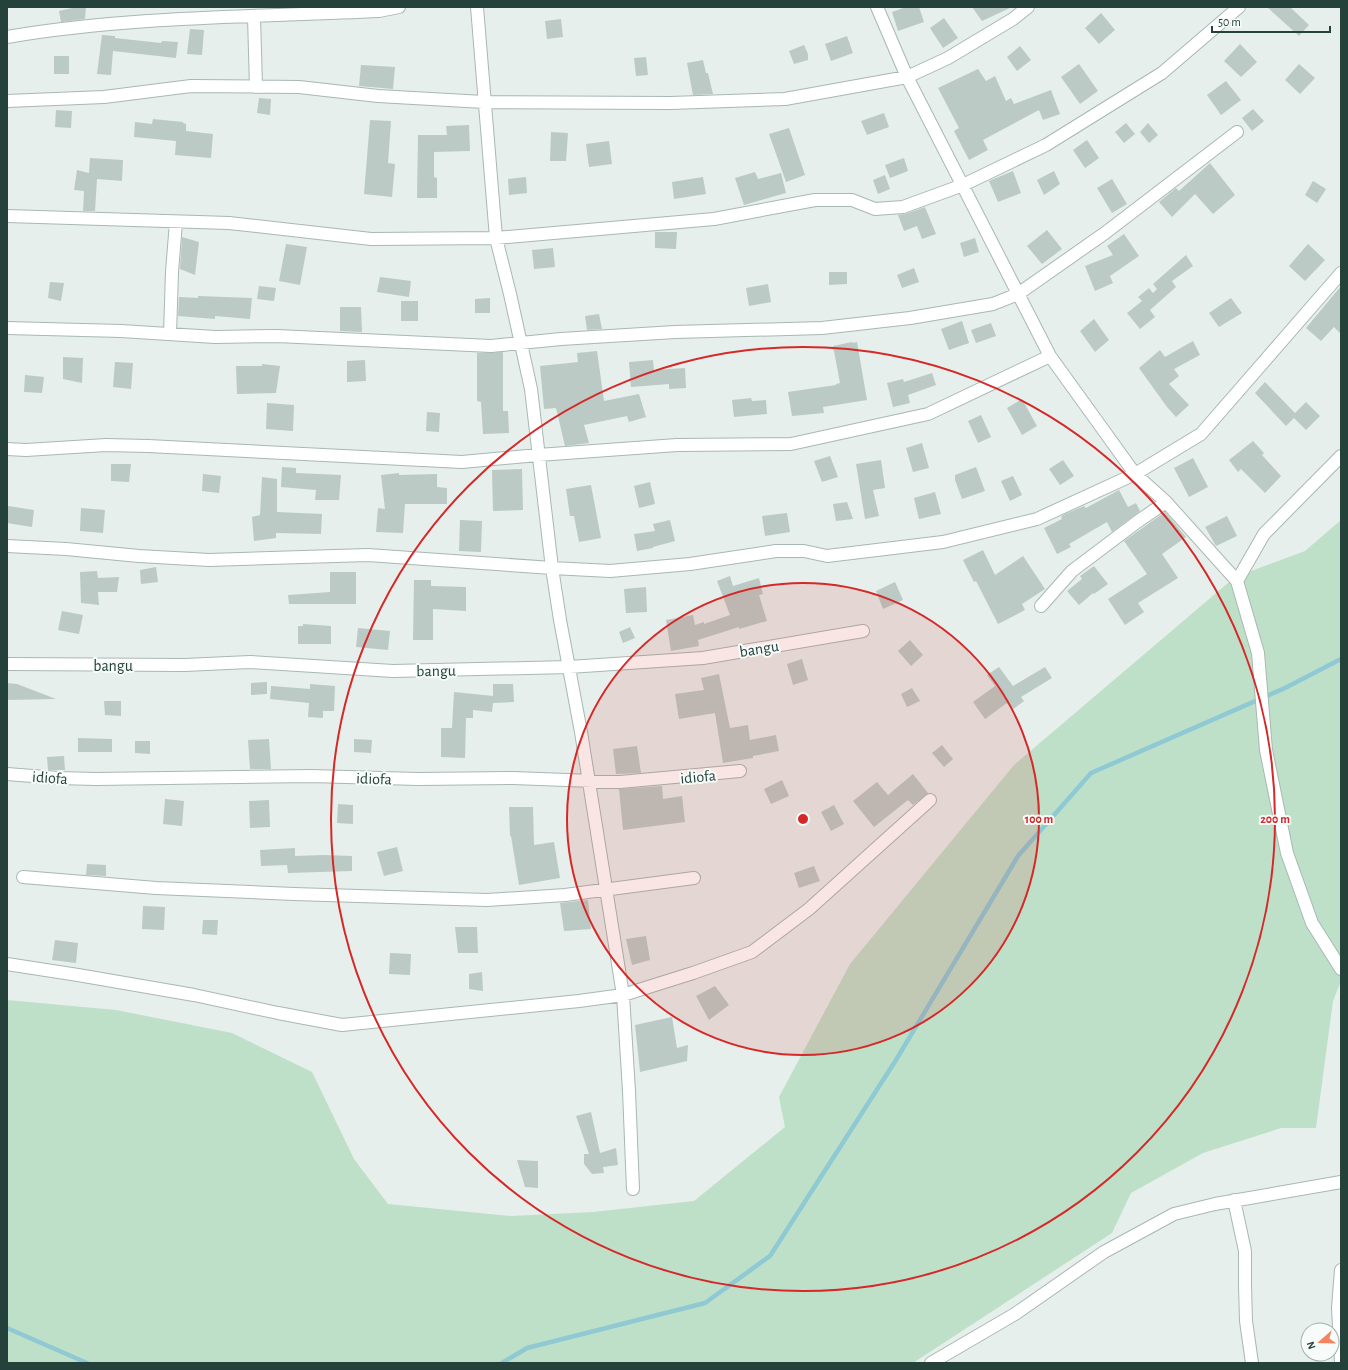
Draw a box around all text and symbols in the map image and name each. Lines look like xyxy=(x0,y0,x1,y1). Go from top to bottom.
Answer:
scale bar xyxy=(1212,8,1330,34)
text: 50 m xyxy=(1218,16,1241,28)
street label: bangu xyxy=(738,638,780,660)
street label: bangu xyxy=(93,658,133,674)
street label: bangu xyxy=(416,663,456,679)
street label: idiofa xyxy=(680,767,717,787)
street label: idiofa xyxy=(32,769,68,787)
street label: idiofa xyxy=(356,770,392,788)
centre of rings xyxy=(796,812,810,826)
text: 100 m xyxy=(1025,813,1053,825)
text: 200 m xyxy=(1260,813,1290,825)
north arrow xyxy=(1300,1322,1340,1362)
text: N xyxy=(1305,1340,1318,1351)

